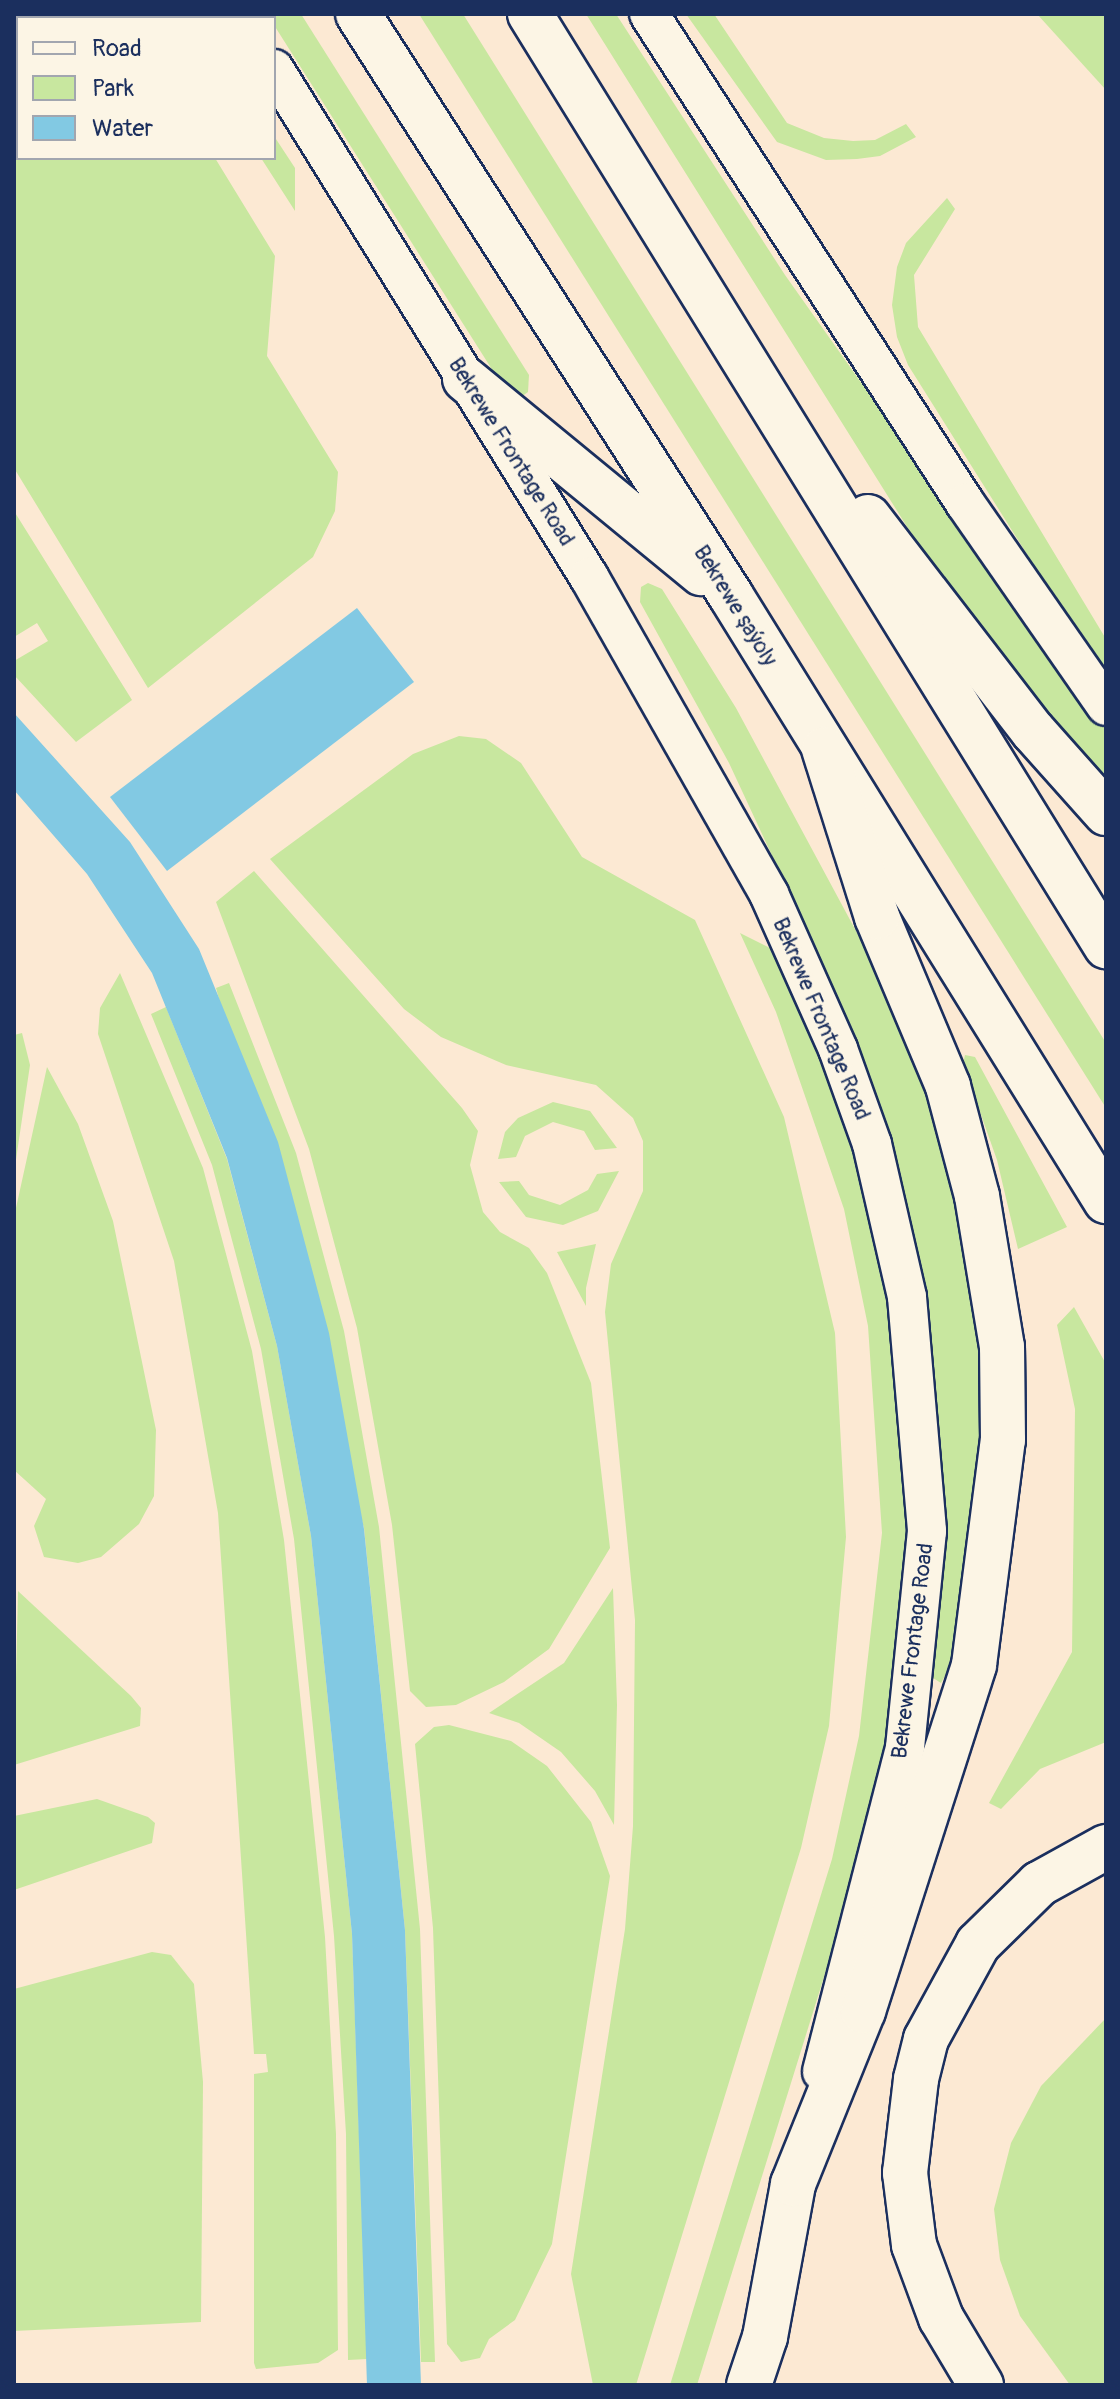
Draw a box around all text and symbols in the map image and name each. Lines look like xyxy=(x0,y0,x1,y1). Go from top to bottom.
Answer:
legend xyxy=(16,16,276,160)
text: Road xyxy=(92,34,142,63)
text: Park xyxy=(92,74,134,103)
text: Water xyxy=(92,114,153,143)
street label: Bekrewe Frontage Road xyxy=(442,353,580,551)
street label: Bekrewe şaýoly xyxy=(687,541,783,671)
street label: Bekrewe Frontage Road xyxy=(766,914,876,1124)
street label: Bekrewe Frontage Road xyxy=(887,1542,939,1760)

